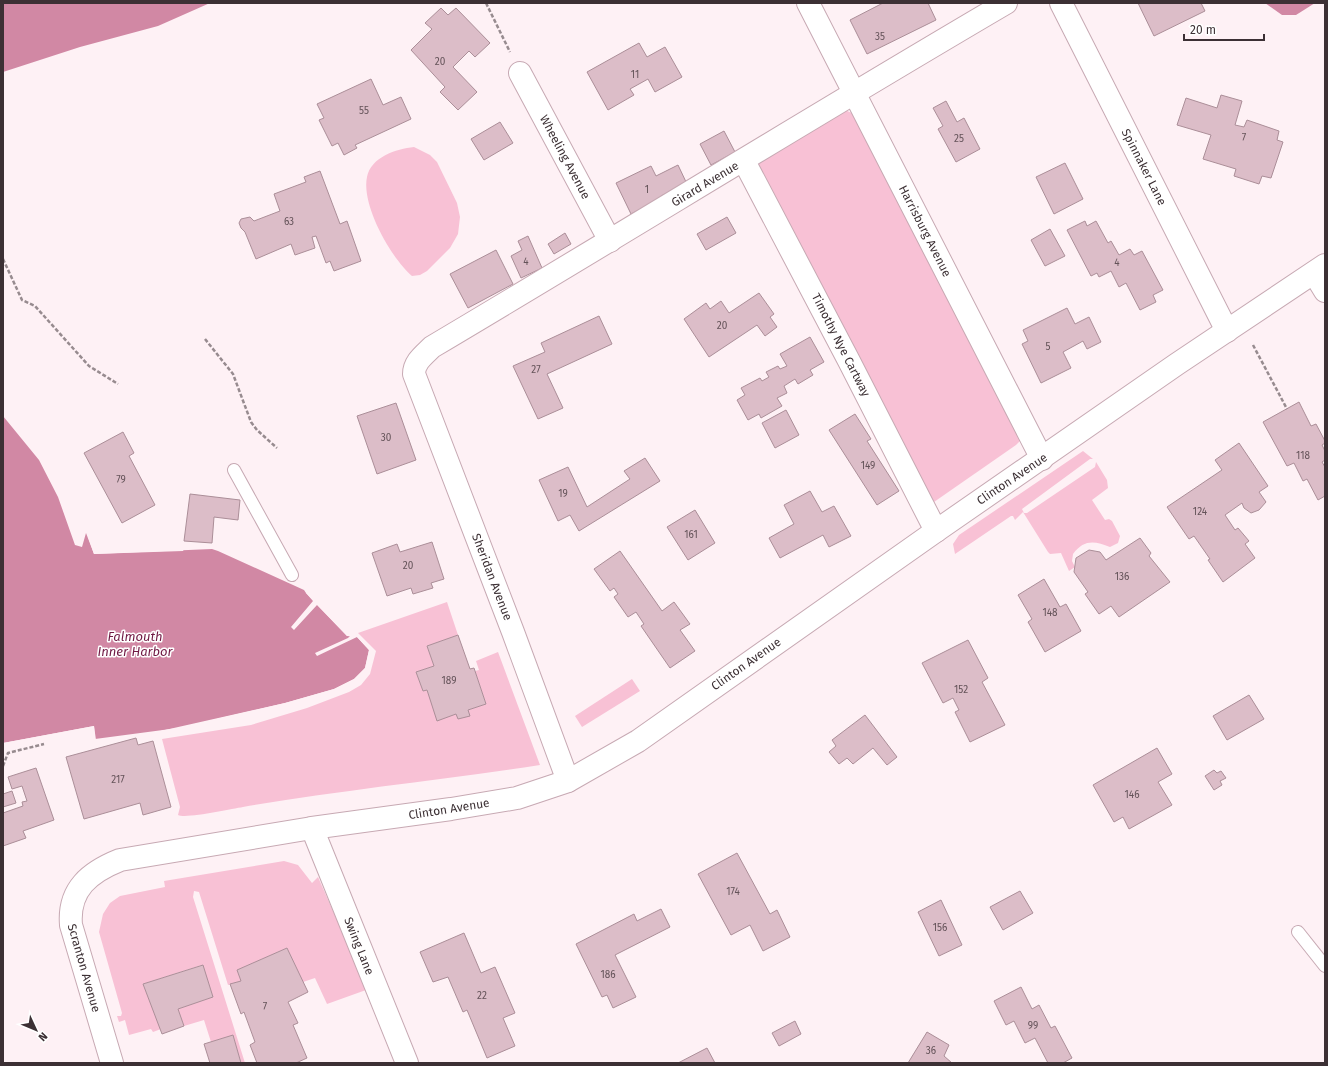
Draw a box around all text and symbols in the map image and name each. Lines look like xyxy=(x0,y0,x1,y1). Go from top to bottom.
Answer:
scale bar xyxy=(1184,16,1264,42)
text: 20 m xyxy=(1190,23,1216,37)
house number: 35 xyxy=(875,31,885,43)
house number: 20 xyxy=(435,56,446,68)
house number: 11 xyxy=(631,69,639,81)
house number: 55 xyxy=(359,105,369,117)
street label: Wheeling Avenue xyxy=(537,113,593,201)
street label: Spinnaker Lane xyxy=(1119,126,1169,208)
house number: 7 xyxy=(1242,132,1247,144)
house number: 25 xyxy=(954,133,964,145)
street label: Girard Avenue xyxy=(669,158,741,210)
street label: Harrisburg Avenue xyxy=(896,183,954,279)
house number: 1 xyxy=(645,184,649,196)
house number: 63 xyxy=(284,216,294,228)
house number: 4 xyxy=(523,256,529,268)
house number: 4 xyxy=(1114,257,1120,269)
street label: Timothy Nye Cartway xyxy=(809,291,873,399)
house number: 20 xyxy=(717,320,728,332)
house number: 5 xyxy=(1045,341,1051,353)
house number: 27 xyxy=(531,364,541,376)
house number: 30 xyxy=(381,432,392,444)
street label: Clinton Avenue xyxy=(974,450,1050,508)
house number: 118 xyxy=(1296,450,1311,462)
house number: 149 xyxy=(861,460,875,472)
house number: 79 xyxy=(116,474,126,486)
house number: 19 xyxy=(558,488,568,500)
house number: 124 xyxy=(1193,506,1208,518)
house number: 161 xyxy=(684,529,698,541)
street label: Sheridan Avenue xyxy=(469,532,515,622)
house number: 20 xyxy=(403,560,414,572)
house number: 136 xyxy=(1115,571,1129,583)
house number: 148 xyxy=(1042,607,1058,619)
water label: Falmouth Inner Harbor xyxy=(97,629,174,659)
street label: Clinton Avenue xyxy=(709,635,783,693)
house number: 189 xyxy=(442,675,456,687)
house number: 152 xyxy=(954,684,968,696)
house number: 217 xyxy=(111,774,125,786)
house number: 146 xyxy=(1125,789,1139,801)
street label: Clinton Avenue xyxy=(408,796,490,822)
house number: 174 xyxy=(726,886,741,898)
street label: Swing Lane xyxy=(341,915,377,977)
street label: Scranton Avenue xyxy=(65,922,103,1014)
house number: 156 xyxy=(933,922,947,934)
house number: 186 xyxy=(600,969,616,981)
house number: 22 xyxy=(477,990,487,1002)
house number: 7 xyxy=(263,1001,268,1013)
north arrow xyxy=(16,1010,56,1050)
house number: 99 xyxy=(1028,1020,1038,1032)
text: N xyxy=(36,1029,50,1044)
house number: 36 xyxy=(926,1045,936,1057)

